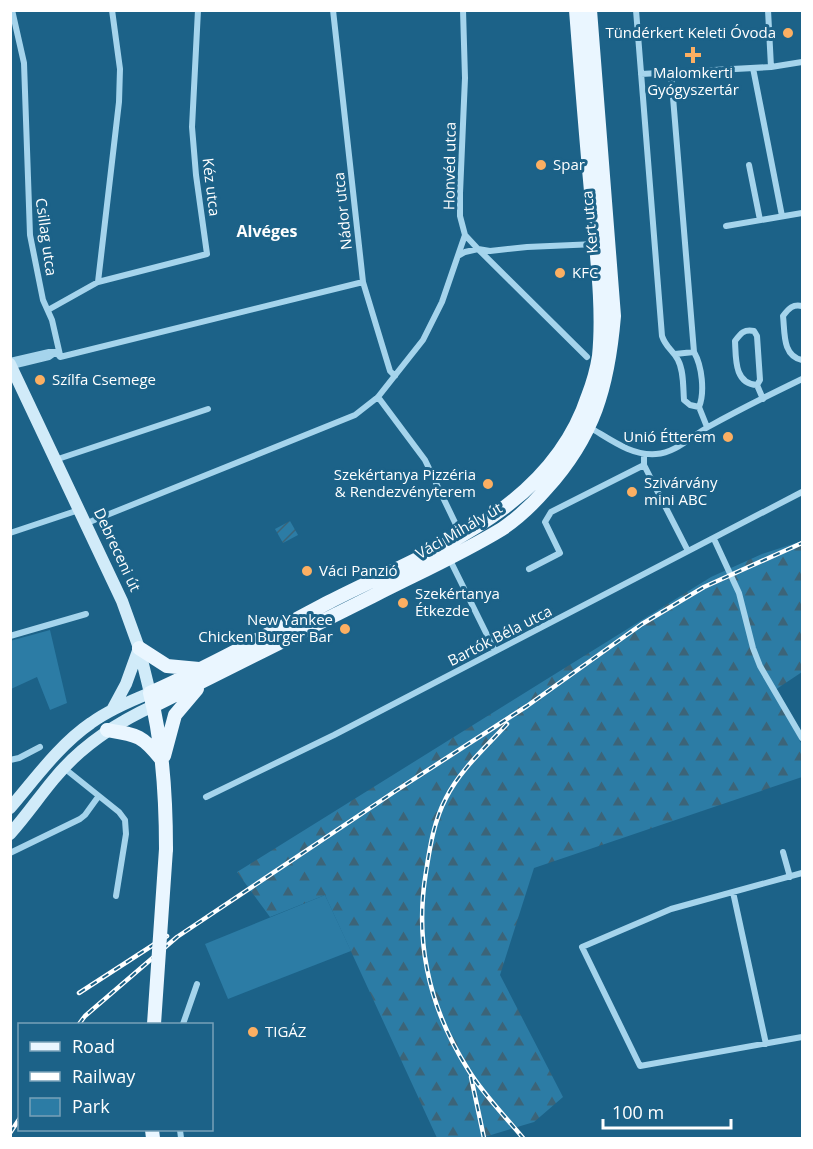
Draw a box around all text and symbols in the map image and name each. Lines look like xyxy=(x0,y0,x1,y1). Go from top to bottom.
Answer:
place label: Tündérkert Keleti Óvoda xyxy=(605,22,776,42)
marker: Tündérkert Keleti Óvoda xyxy=(781,26,795,40)
marker: Malomkerti Gyógyszertár xyxy=(686,48,700,62)
place label: Malomkerti Gyógyszertár xyxy=(647,62,739,99)
street label: Honvéd utca xyxy=(438,122,460,210)
place label: Spar xyxy=(553,154,585,174)
street label: Kéz utca xyxy=(198,157,225,217)
marker: Spar xyxy=(534,158,548,172)
street label: Nádor utca xyxy=(328,171,356,251)
street label: Kert utca xyxy=(576,190,602,254)
street label: Csillag utca xyxy=(32,197,62,277)
district label: Alvéges xyxy=(237,220,298,242)
place label: KFC xyxy=(572,262,598,282)
marker: KFC xyxy=(553,266,567,280)
place label: Szílfa Csemege xyxy=(52,369,156,389)
marker: Szílfa Csemege xyxy=(33,373,47,387)
place label: Unió Étterem xyxy=(623,426,716,446)
marker: Unió Étterem xyxy=(721,430,735,444)
place label: Szekértanya Pizzéria & Rendezvényterem xyxy=(334,464,476,501)
place label: Szivárvány mini ABC xyxy=(644,472,718,509)
marker: Szekértanya Pizzéria & Rendezvényterem xyxy=(481,477,495,491)
marker: Szivárvány mini ABC xyxy=(625,485,639,499)
street label: Váci Mihály út xyxy=(412,497,505,563)
street label: Debreceni út xyxy=(90,505,146,595)
place label: Váci Panzió xyxy=(319,560,398,580)
marker: Váci Panzió xyxy=(300,564,314,578)
place label: Szekértanya Étkezde xyxy=(415,583,500,620)
marker: Szekértanya Étkezde xyxy=(396,596,410,610)
street label: Bartók Béla utca xyxy=(444,600,555,670)
place label: New Yankee Chicken Burger Bar xyxy=(198,609,333,646)
marker: New Yankee Chicken Burger Bar xyxy=(338,622,352,636)
place label: TIGÁZ xyxy=(265,1021,306,1041)
legend xyxy=(18,1023,213,1131)
marker: TIGÁZ xyxy=(246,1025,260,1039)
text: Road xyxy=(72,1034,115,1058)
text: Railway xyxy=(72,1064,136,1088)
scale bar xyxy=(603,1092,730,1130)
text: Park xyxy=(72,1094,110,1118)
text: 100 m xyxy=(612,1100,664,1124)

